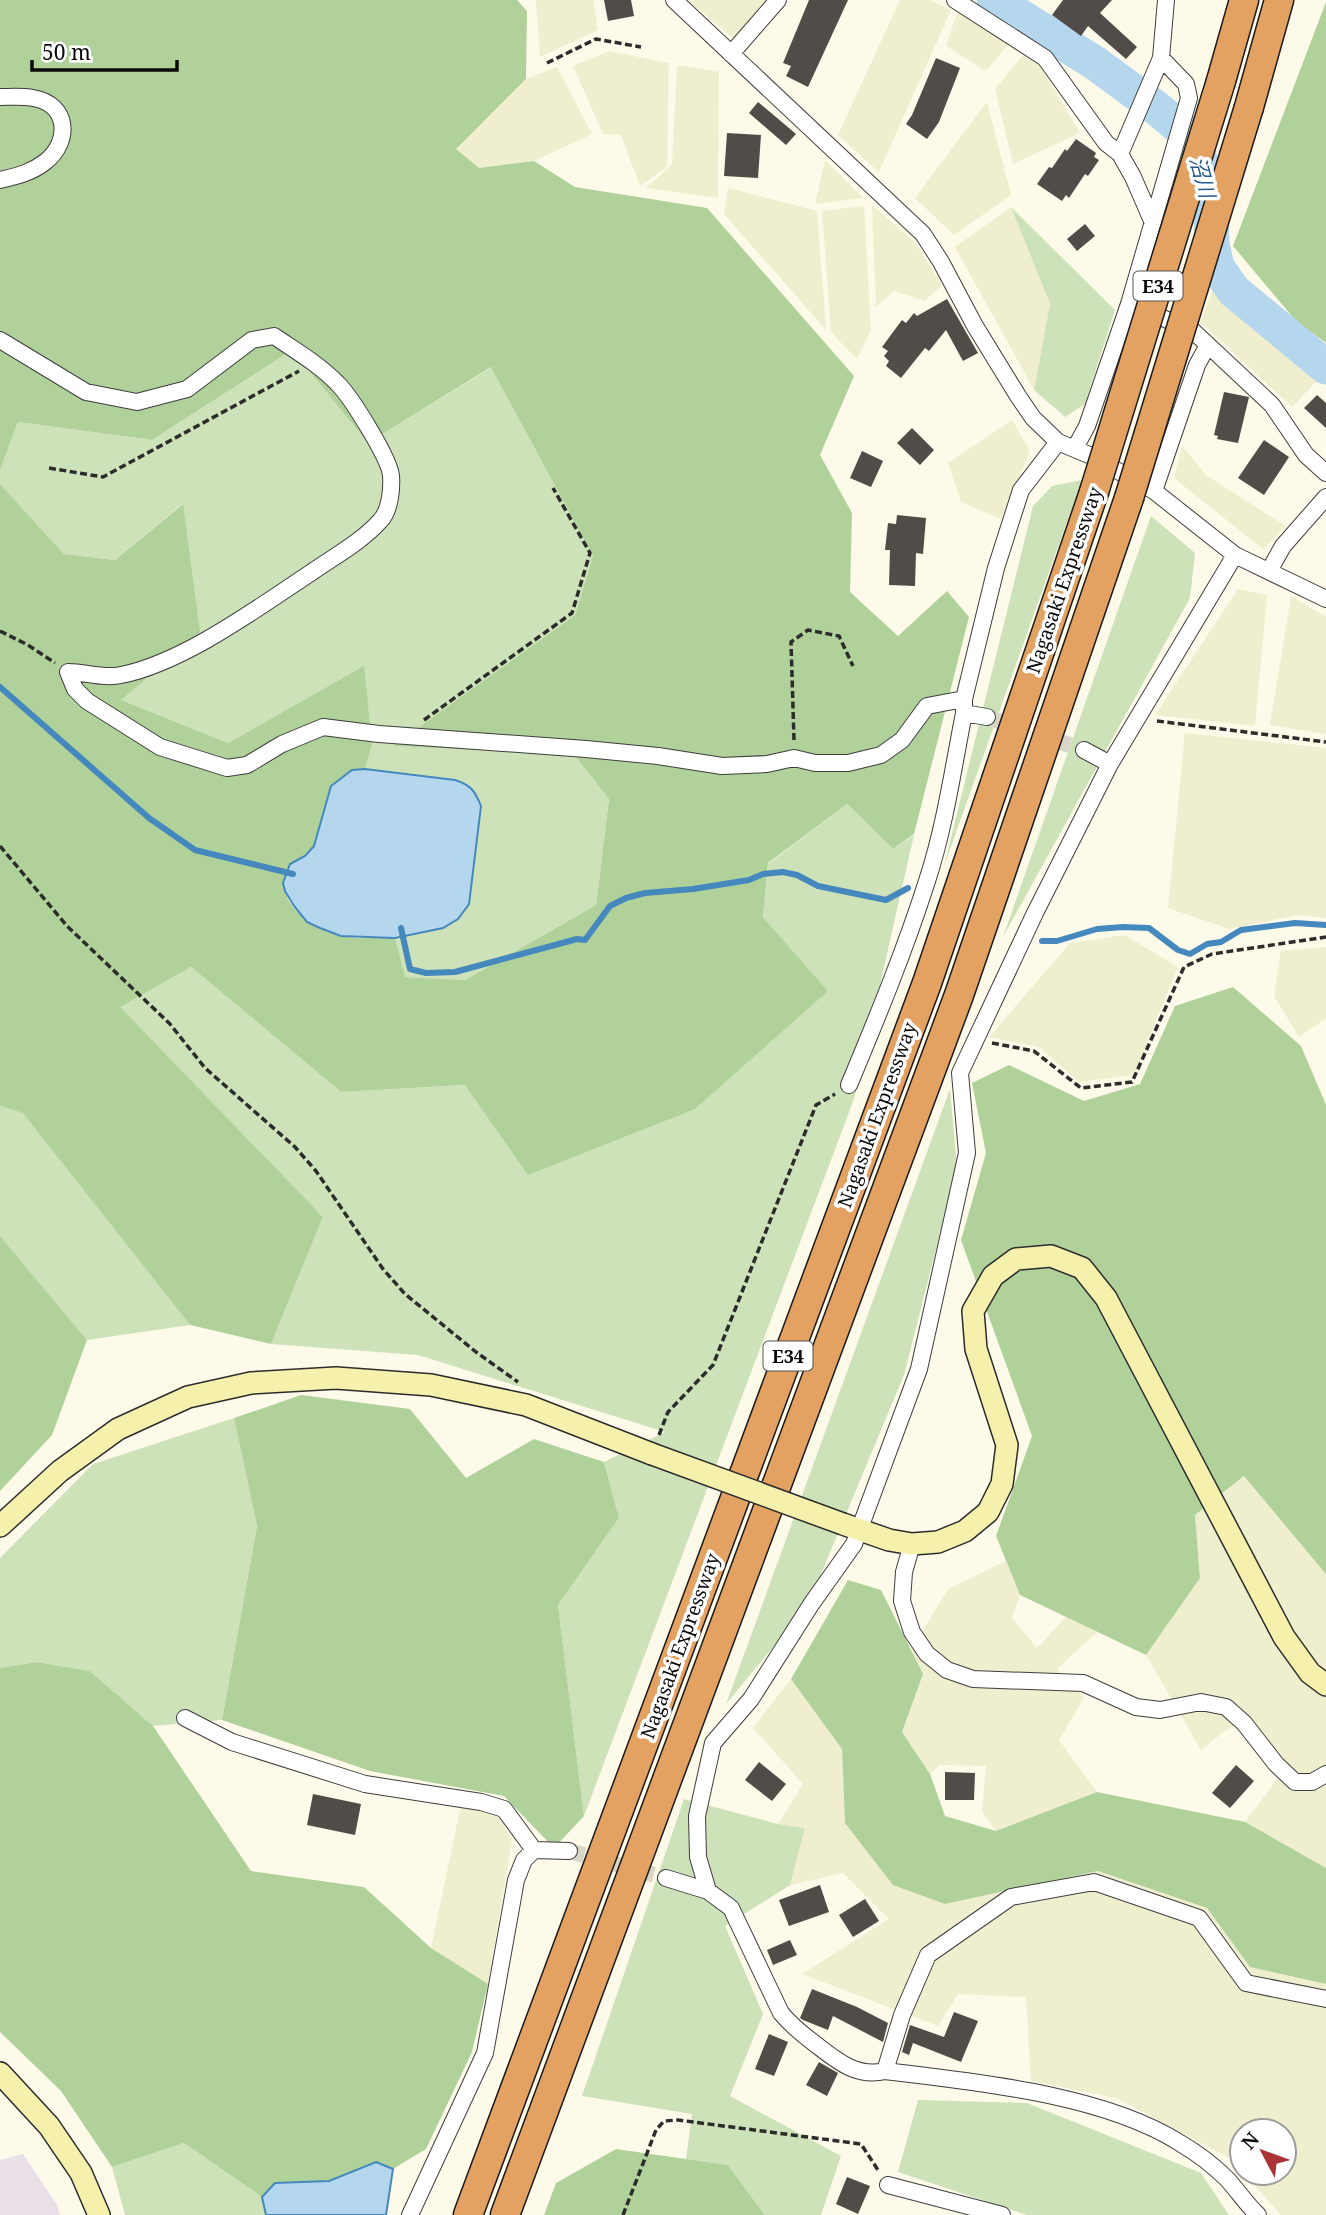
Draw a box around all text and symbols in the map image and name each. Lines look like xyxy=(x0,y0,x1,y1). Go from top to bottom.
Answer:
scale bar xyxy=(32,28,177,72)
text: 50 m xyxy=(42,38,91,66)
water label: 沼川 xyxy=(1184,153,1222,203)
road number: E34 xyxy=(1134,272,1182,300)
street label: Nagasaki Expressway xyxy=(1020,483,1108,677)
street label: Nagasaki Expressway xyxy=(831,1018,923,1211)
road number: E34 xyxy=(764,1342,812,1371)
street label: Nagasaki Expressway xyxy=(634,1549,726,1742)
north arrow xyxy=(1228,2117,1298,2187)
text: N xyxy=(1235,2127,1265,2155)

